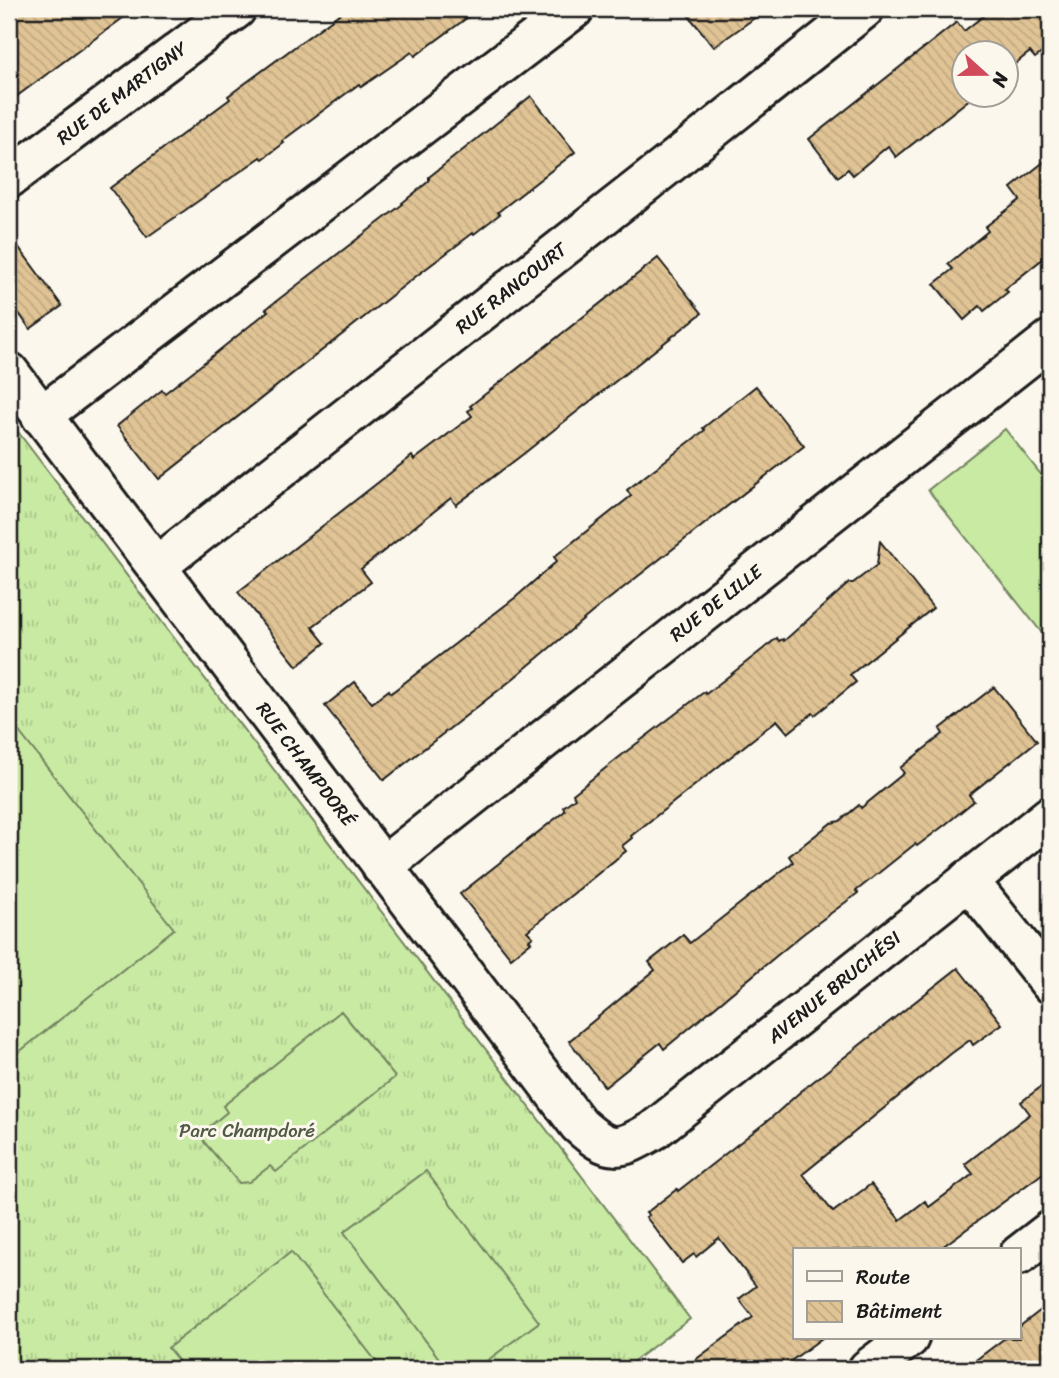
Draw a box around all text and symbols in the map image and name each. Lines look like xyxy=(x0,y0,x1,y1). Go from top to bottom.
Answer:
street label: RUE DE MARTIGNY xyxy=(49,32,196,154)
north arrow xyxy=(950,38,1020,108)
text: N xyxy=(982,67,1019,93)
street label: RUE RANCOURT xyxy=(448,233,575,342)
street label: RUE DE LILLE xyxy=(662,555,771,650)
street label: RUE CHAMPDORÉ xyxy=(248,694,365,835)
street label: AVENUE BRUCHÉSI xyxy=(759,922,909,1052)
park label: Parc Champdoré xyxy=(179,1114,315,1147)
legend xyxy=(793,1248,1020,1340)
text: Route xyxy=(856,1258,910,1296)
text: Bâtiment xyxy=(856,1292,942,1330)

